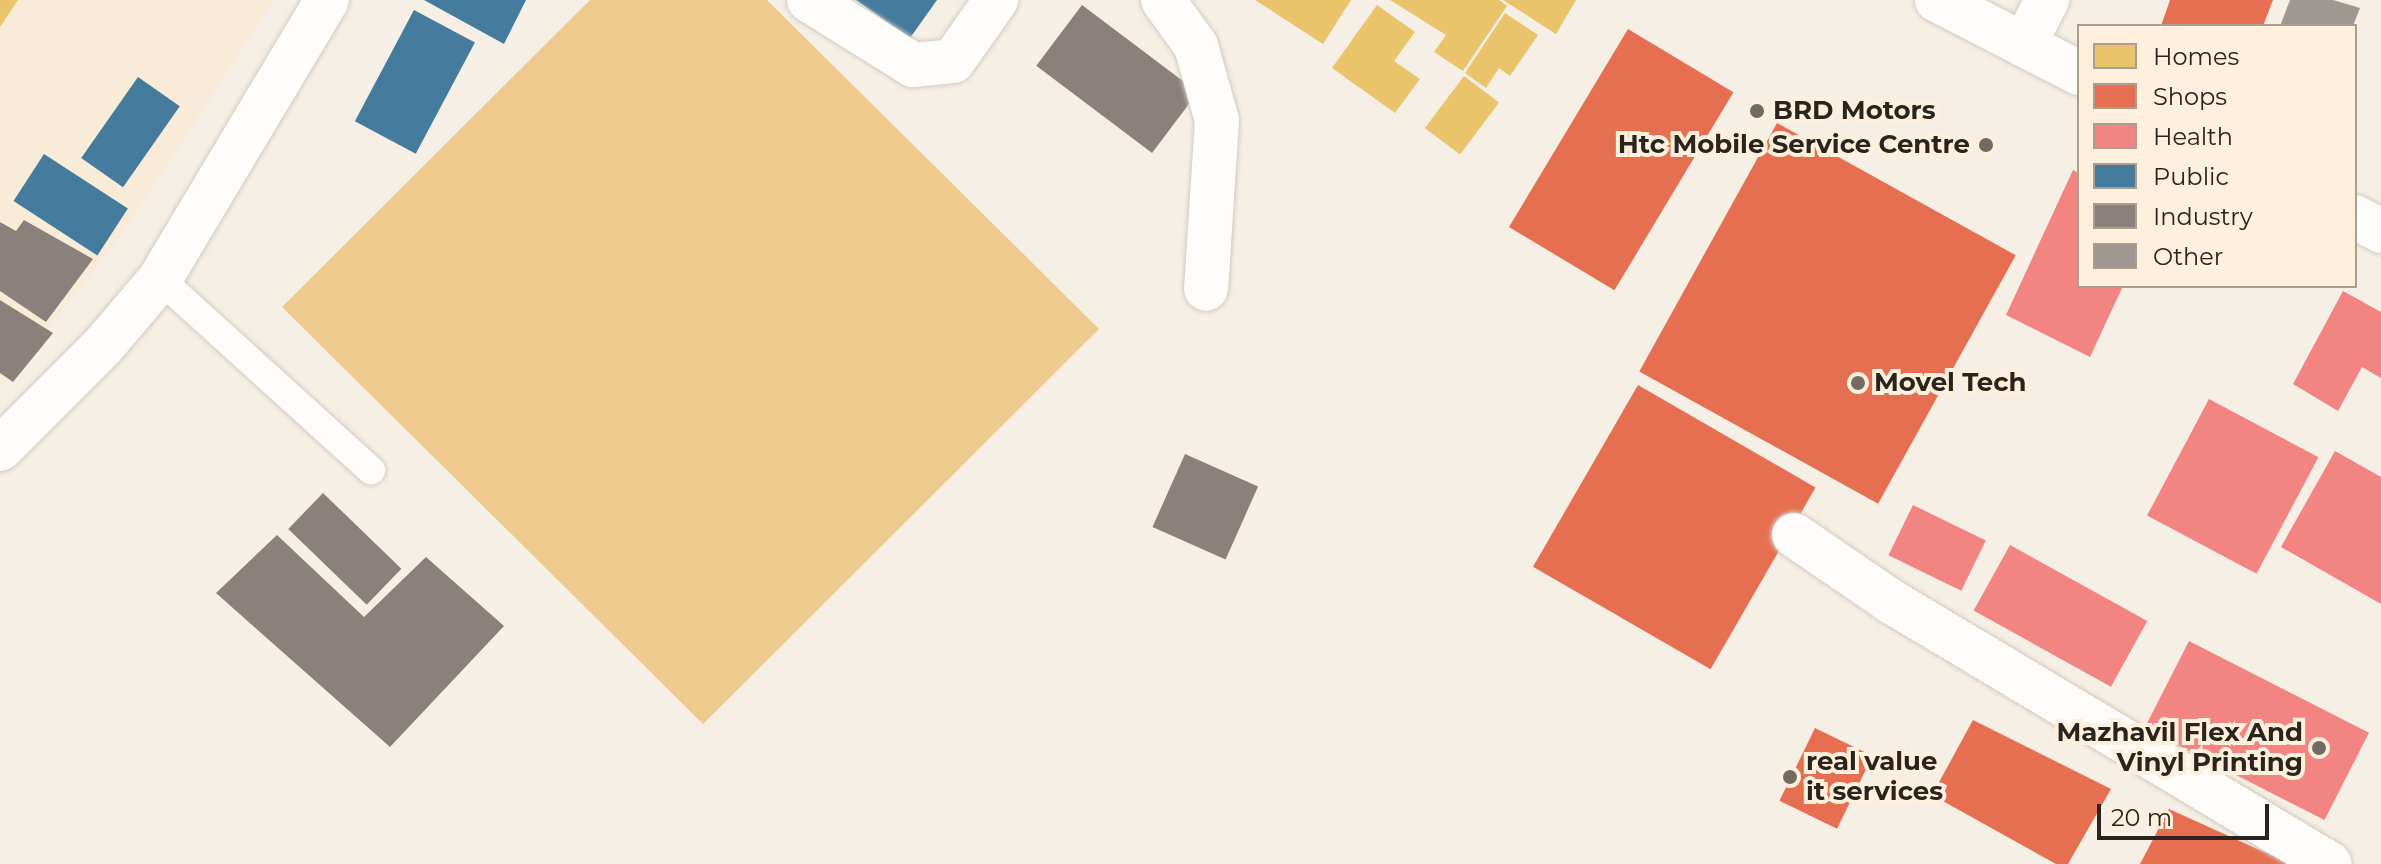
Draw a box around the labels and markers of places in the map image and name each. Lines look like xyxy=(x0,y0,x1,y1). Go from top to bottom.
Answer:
place label: BRD Motors xyxy=(1773,95,1936,127)
marker: BRD Motors xyxy=(1748,102,1766,120)
place label: Htc Mobile Service Centre xyxy=(1618,129,1970,161)
marker: Htc Mobile Service Centre xyxy=(1977,136,1995,154)
place label: Movel Tech xyxy=(1874,367,2026,399)
marker: Movel Tech xyxy=(1849,374,1867,392)
place label: Mazhavil Flex And Vinyl Printing xyxy=(2056,717,2303,778)
marker: Mazhavil Flex And Vinyl Printing xyxy=(2310,739,2328,757)
place label: real value it services xyxy=(1806,746,1943,808)
marker: real value it services xyxy=(1781,768,1799,786)

